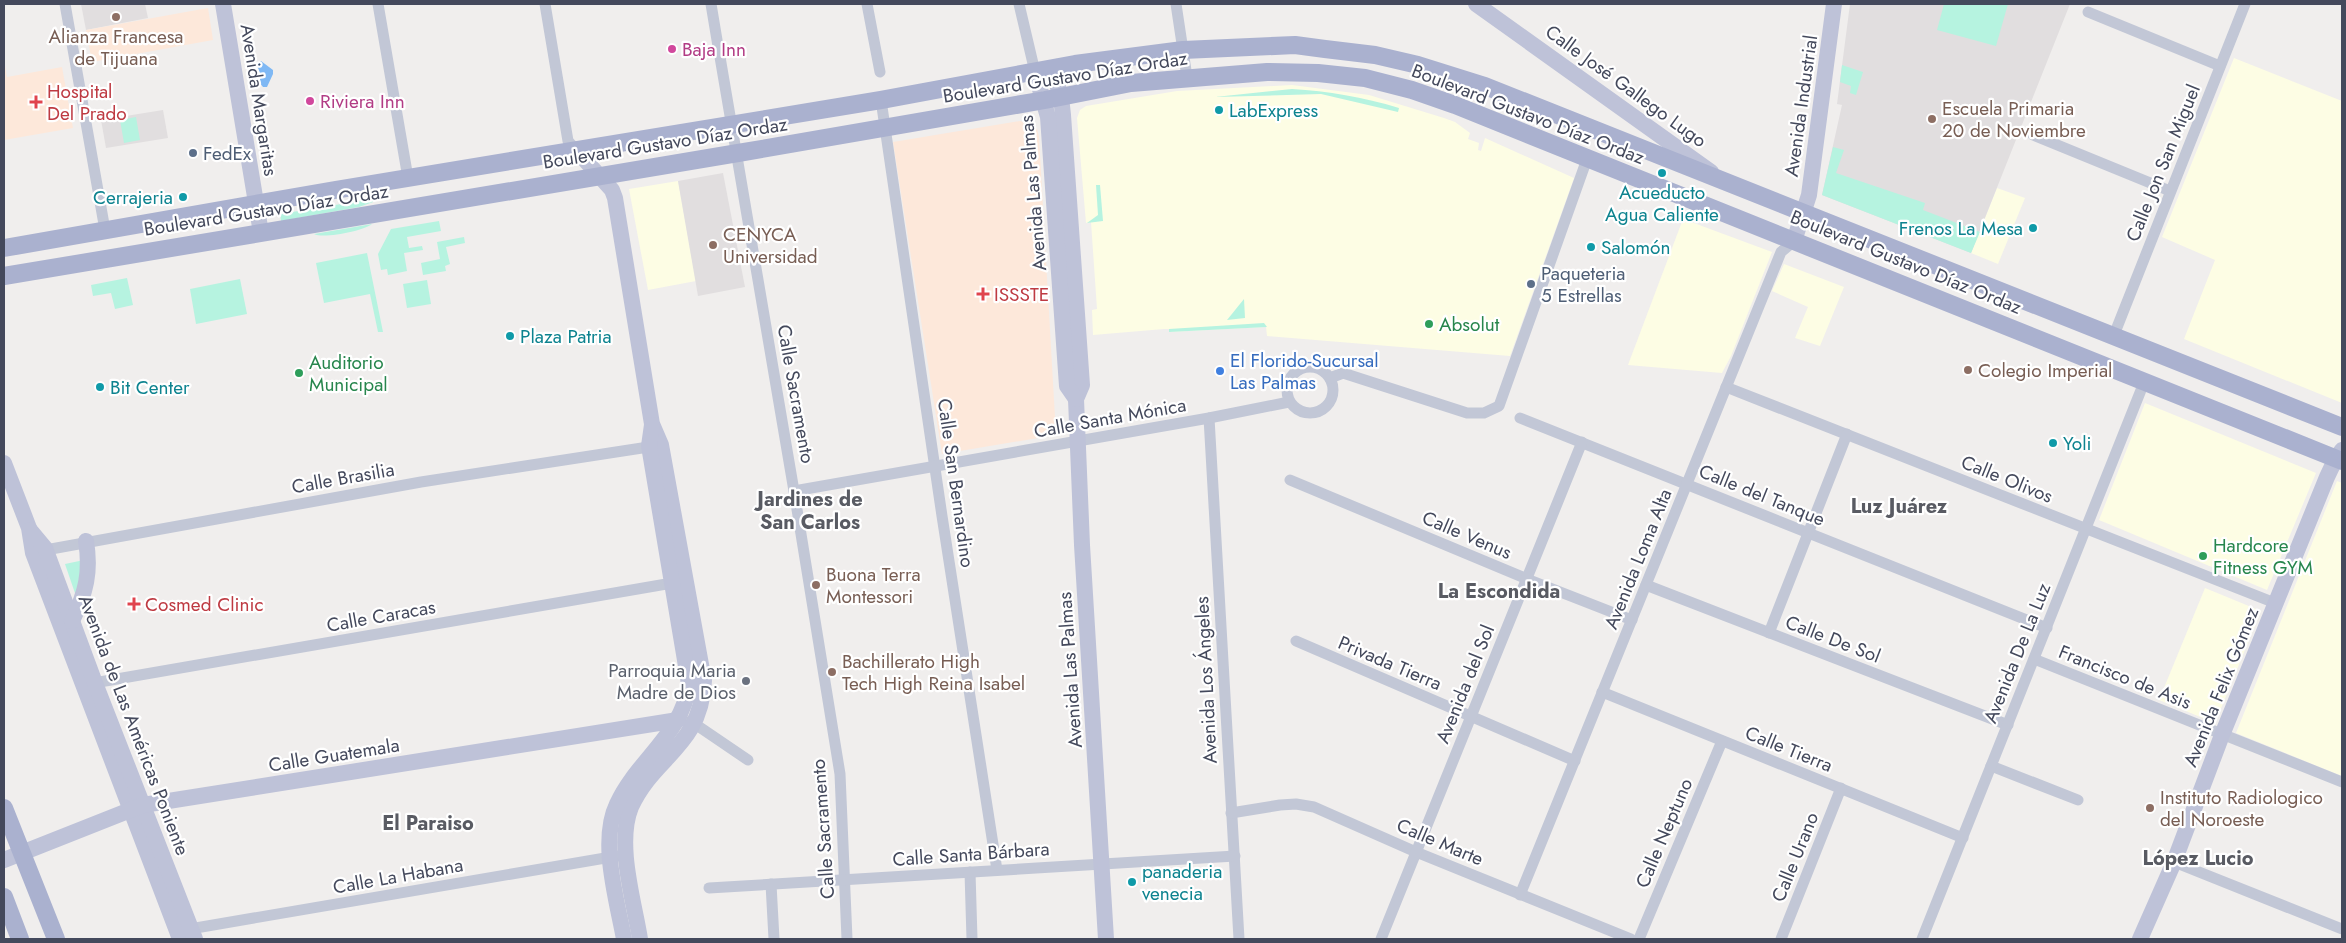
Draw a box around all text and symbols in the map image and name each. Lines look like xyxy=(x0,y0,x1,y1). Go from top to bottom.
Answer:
marker: Alianza Francesa de Tijuana xyxy=(110,11,122,23)
street label: Calle José Gallego Lugo xyxy=(1540,18,1712,154)
street label: Avenida Margaritas xyxy=(234,22,284,178)
place label: Alianza Francesa de Tijuana xyxy=(49,23,183,72)
street label: Avenida Industrial xyxy=(1778,33,1824,179)
place label: Baja Inn xyxy=(682,36,746,63)
marker: Baja Inn xyxy=(666,43,678,55)
street label: Boulevard Gustavo Díaz Ordaz xyxy=(941,44,1189,110)
street label: Boulevard Gustavo Díaz Ordaz xyxy=(1408,57,1648,171)
place label: Hospital Del Prado xyxy=(47,78,127,127)
street label: Calle Jon San Miguel xyxy=(2119,80,2207,246)
place label: Riviera Inn xyxy=(320,88,405,115)
marker: Hospital Del Prado xyxy=(29,95,43,109)
marker: Riviera Inn xyxy=(304,95,316,107)
place label: Escuela Primaria 20 de Noviembre xyxy=(1942,95,2086,144)
place label: LabExpress xyxy=(1229,97,1318,124)
marker: LabExpress xyxy=(1213,104,1225,116)
street label: Boulevard Gustavo Díaz Ordaz xyxy=(541,110,789,176)
marker: Escuela Primaria 20 de Noviembre xyxy=(1926,113,1938,125)
street label: Avenida Las Palmas xyxy=(1013,114,1053,272)
place label: FedEx xyxy=(203,140,251,167)
marker: FedEx xyxy=(187,147,199,159)
marker: Acueducto Agua Caliente xyxy=(1656,167,1668,179)
street label: Boulevard Gustavo Díaz Ordaz xyxy=(142,177,390,243)
place label: Acueducto Agua Caliente xyxy=(1605,179,1719,228)
place label: Cerrajeria xyxy=(93,184,173,211)
marker: Cerrajeria xyxy=(177,191,189,203)
street label: Boulevard Gustavo Díaz Ordaz xyxy=(1786,203,2026,321)
place label: Frenos La Mesa xyxy=(1899,215,2023,242)
place label: CENYCA Universidad xyxy=(723,221,818,270)
marker: Frenos La Mesa xyxy=(2027,222,2039,234)
place label: Salomón xyxy=(1601,234,1670,261)
marker: CENYCA Universidad xyxy=(707,239,719,251)
marker: Salomón xyxy=(1585,241,1597,253)
place label: Paqueteria 5 Estrellas xyxy=(1541,260,1626,309)
marker: Paqueteria 5 Estrellas xyxy=(1525,278,1537,290)
place label: ISSSTE xyxy=(994,281,1049,308)
marker: ISSSTE xyxy=(976,287,990,301)
place label: Absolut xyxy=(1439,311,1500,338)
marker: Absolut xyxy=(1423,318,1435,330)
place label: Plaza Patria xyxy=(520,323,612,350)
street label: Calle Sacramento xyxy=(771,323,821,465)
marker: Plaza Patria xyxy=(504,330,516,342)
place label: El Florido-Sucursal Las Palmas xyxy=(1230,347,1379,396)
place label: Auditorio Municipal xyxy=(309,349,388,398)
place label: Colegio Imperial xyxy=(1978,357,2112,384)
marker: Colegio Imperial xyxy=(1962,364,1974,376)
marker: El Florido-Sucursal Las Palmas xyxy=(1214,365,1226,377)
marker: Auditorio Municipal xyxy=(293,367,305,379)
place label: Bit Center xyxy=(110,374,190,401)
marker: Bit Center xyxy=(94,381,106,393)
street label: Calle Santa Mónica xyxy=(1032,391,1188,445)
street label: Calle San Bernardino xyxy=(931,397,981,569)
place label: Yoli xyxy=(2063,430,2091,457)
marker: Yoli xyxy=(2047,437,2059,449)
street label: Calle Olivos xyxy=(1957,448,2057,510)
street label: Calle Brasilia xyxy=(290,456,396,500)
street label: Calle del Tanque xyxy=(1695,457,1829,533)
district label: Jardines de San Carlos xyxy=(753,485,863,537)
street label: Avenida Loma Alta xyxy=(1598,485,1678,633)
district label: Luz Juárez xyxy=(1851,492,1948,521)
street label: Calle Venus xyxy=(1418,504,1516,566)
place label: Hardcore Fitness GYM xyxy=(2213,532,2313,581)
marker: Hardcore Fitness GYM xyxy=(2197,550,2209,562)
place label: Buona Terra Montessori xyxy=(826,561,921,610)
district label: La Escondida xyxy=(1438,577,1560,606)
marker: Buona Terra Montessori xyxy=(810,579,822,591)
street label: Avenida De La Luz xyxy=(1977,579,2057,727)
street label: Avenida de Las Américas Poniente xyxy=(72,591,196,859)
place label: Cosmed Clinic xyxy=(145,591,264,618)
street label: Avenida Las Palmas xyxy=(1051,591,1089,749)
street label: Calle Caracas xyxy=(324,593,438,639)
street label: Avenida Los Ángeles xyxy=(1188,595,1224,764)
marker: Cosmed Clinic xyxy=(127,597,141,611)
street label: Avenida Felix Gómez xyxy=(2177,603,2265,771)
street label: Calle De Sol xyxy=(1782,608,1884,670)
street label: Avenida del Sol xyxy=(1429,621,1501,747)
street label: Privada Tierra xyxy=(1334,629,1446,697)
street label: Francisco de Asis xyxy=(2055,638,2196,716)
place label: Bachillerato High Tech High Reina Isabel xyxy=(842,648,1025,697)
place label: Parroquia Maria Madre de Dios xyxy=(608,657,736,706)
marker: Bachillerato High Tech High Reina Isabel xyxy=(826,666,838,678)
marker: Parroquia Maria Madre de Dios xyxy=(740,675,752,687)
street label: Calle Tierra xyxy=(1741,719,1837,779)
street label: Calle Guatemala xyxy=(267,731,401,779)
street label: Calle Sacramento xyxy=(805,758,841,900)
street label: Calle Neptuno xyxy=(1629,774,1699,892)
place label: Instituto Radiologico del Noroeste xyxy=(2160,784,2323,833)
marker: Instituto Radiologico del Noroeste xyxy=(2144,802,2156,814)
street label: Calle Urano xyxy=(1765,808,1825,906)
district label: El Paraiso xyxy=(382,809,474,838)
street label: Calle Marte xyxy=(1392,812,1488,872)
street label: Calle Santa Bárbara xyxy=(892,835,1050,873)
district label: López Lucio xyxy=(2142,844,2254,873)
street label: Calle La Habana xyxy=(331,851,465,901)
place label: panaderia venecia xyxy=(1142,858,1222,907)
marker: panaderia venecia xyxy=(1126,876,1138,888)

